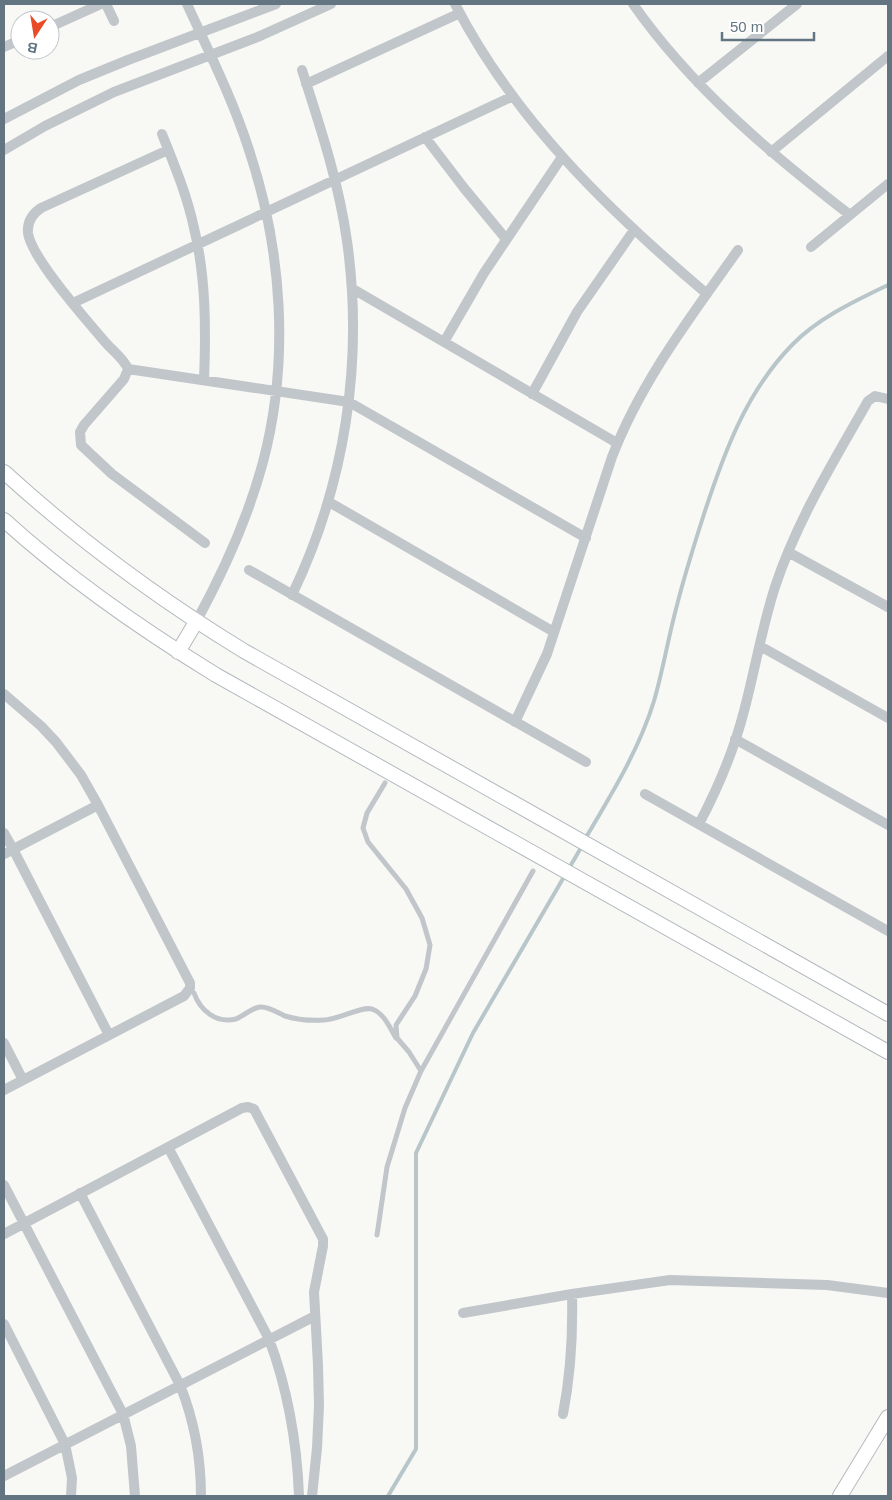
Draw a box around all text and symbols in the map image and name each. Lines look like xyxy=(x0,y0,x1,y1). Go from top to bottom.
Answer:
north arrow xyxy=(10,10,60,60)
scale bar xyxy=(722,10,814,42)
text: 50 m xyxy=(730,18,763,35)
text: B xyxy=(26,39,39,57)

